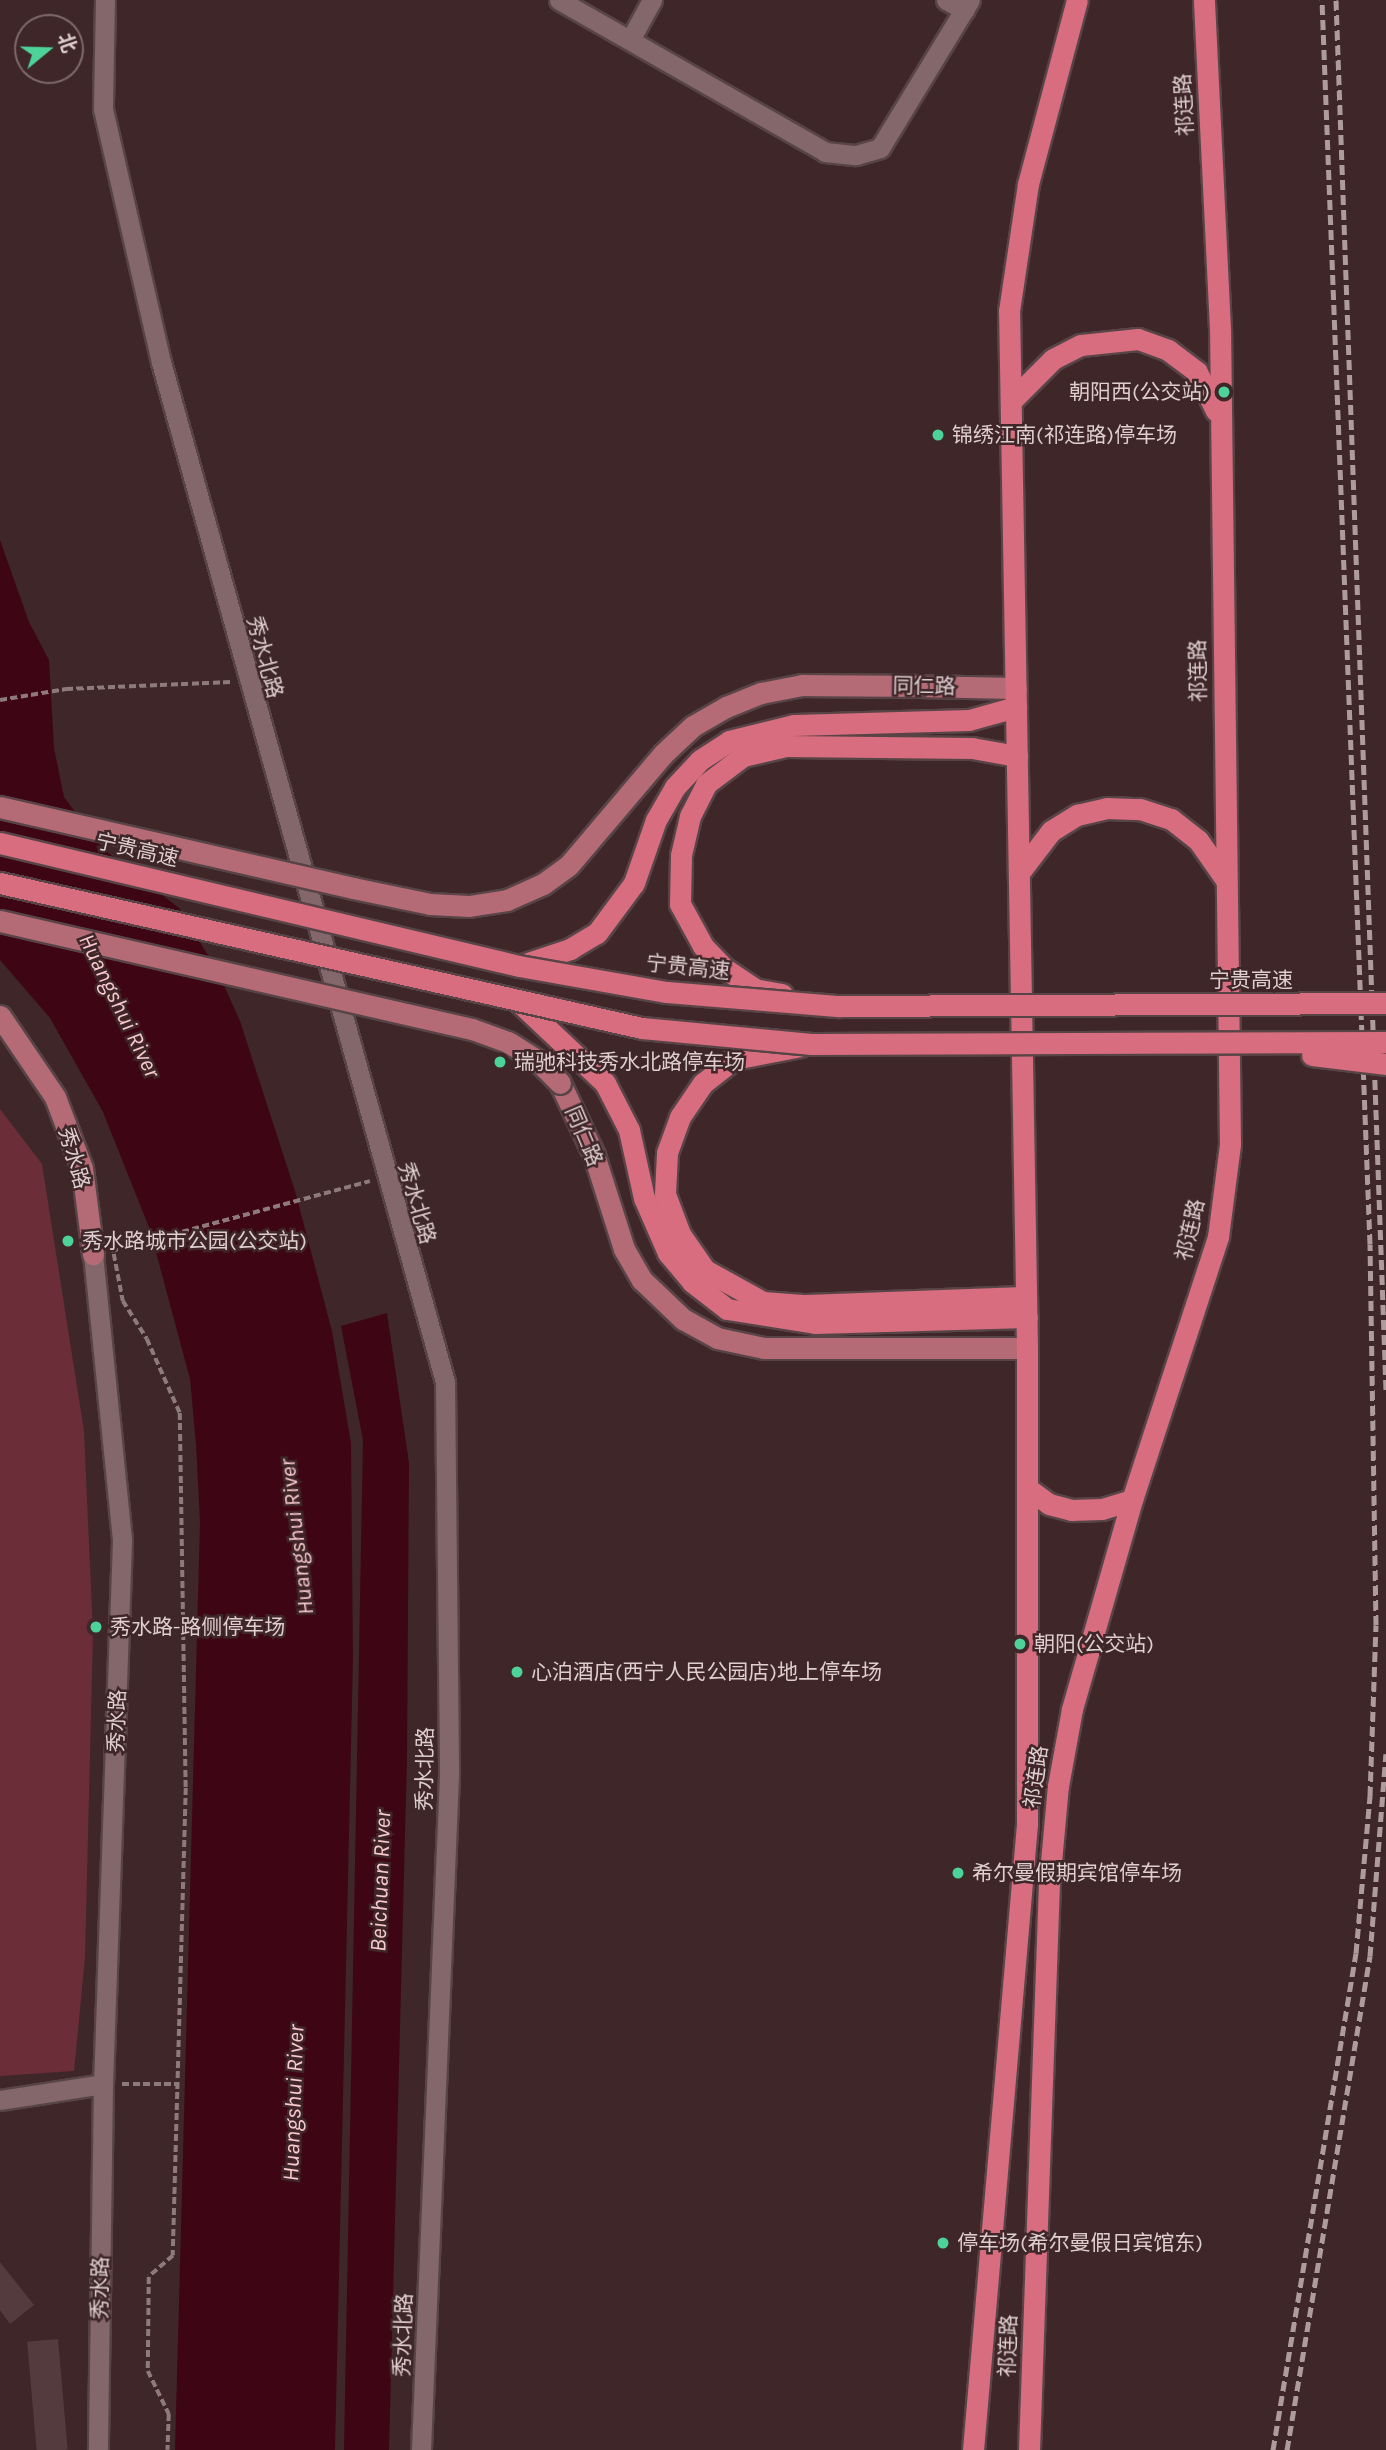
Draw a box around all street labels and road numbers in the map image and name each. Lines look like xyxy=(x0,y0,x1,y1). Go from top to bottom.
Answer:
street label: 祁连路 xyxy=(1170,73,1198,137)
street label: 秀水北路 xyxy=(242,613,288,701)
street label: 祁连路 xyxy=(1185,639,1211,703)
street label: 同仁路 xyxy=(892,673,956,699)
street label: 宁贵高速 xyxy=(93,828,181,872)
street label: 宁贵高速 xyxy=(645,950,731,984)
street label: 宁贵高速 xyxy=(1209,967,1293,993)
street label: 同仁路 xyxy=(560,1102,608,1170)
street label: 秀水路 xyxy=(53,1124,95,1192)
street label: 秀水北路 xyxy=(393,1159,441,1247)
street label: 祁连路 xyxy=(1171,1196,1209,1264)
street label: 秀水路 xyxy=(103,1689,131,1753)
street label: 秀水北路 xyxy=(412,1727,438,1811)
street label: 祁连路 xyxy=(1019,1744,1053,1810)
street label: 秀水路 xyxy=(87,2256,113,2320)
street label: 秀水北路 xyxy=(389,2293,417,2377)
street label: 祁连路 xyxy=(994,2314,1022,2378)

